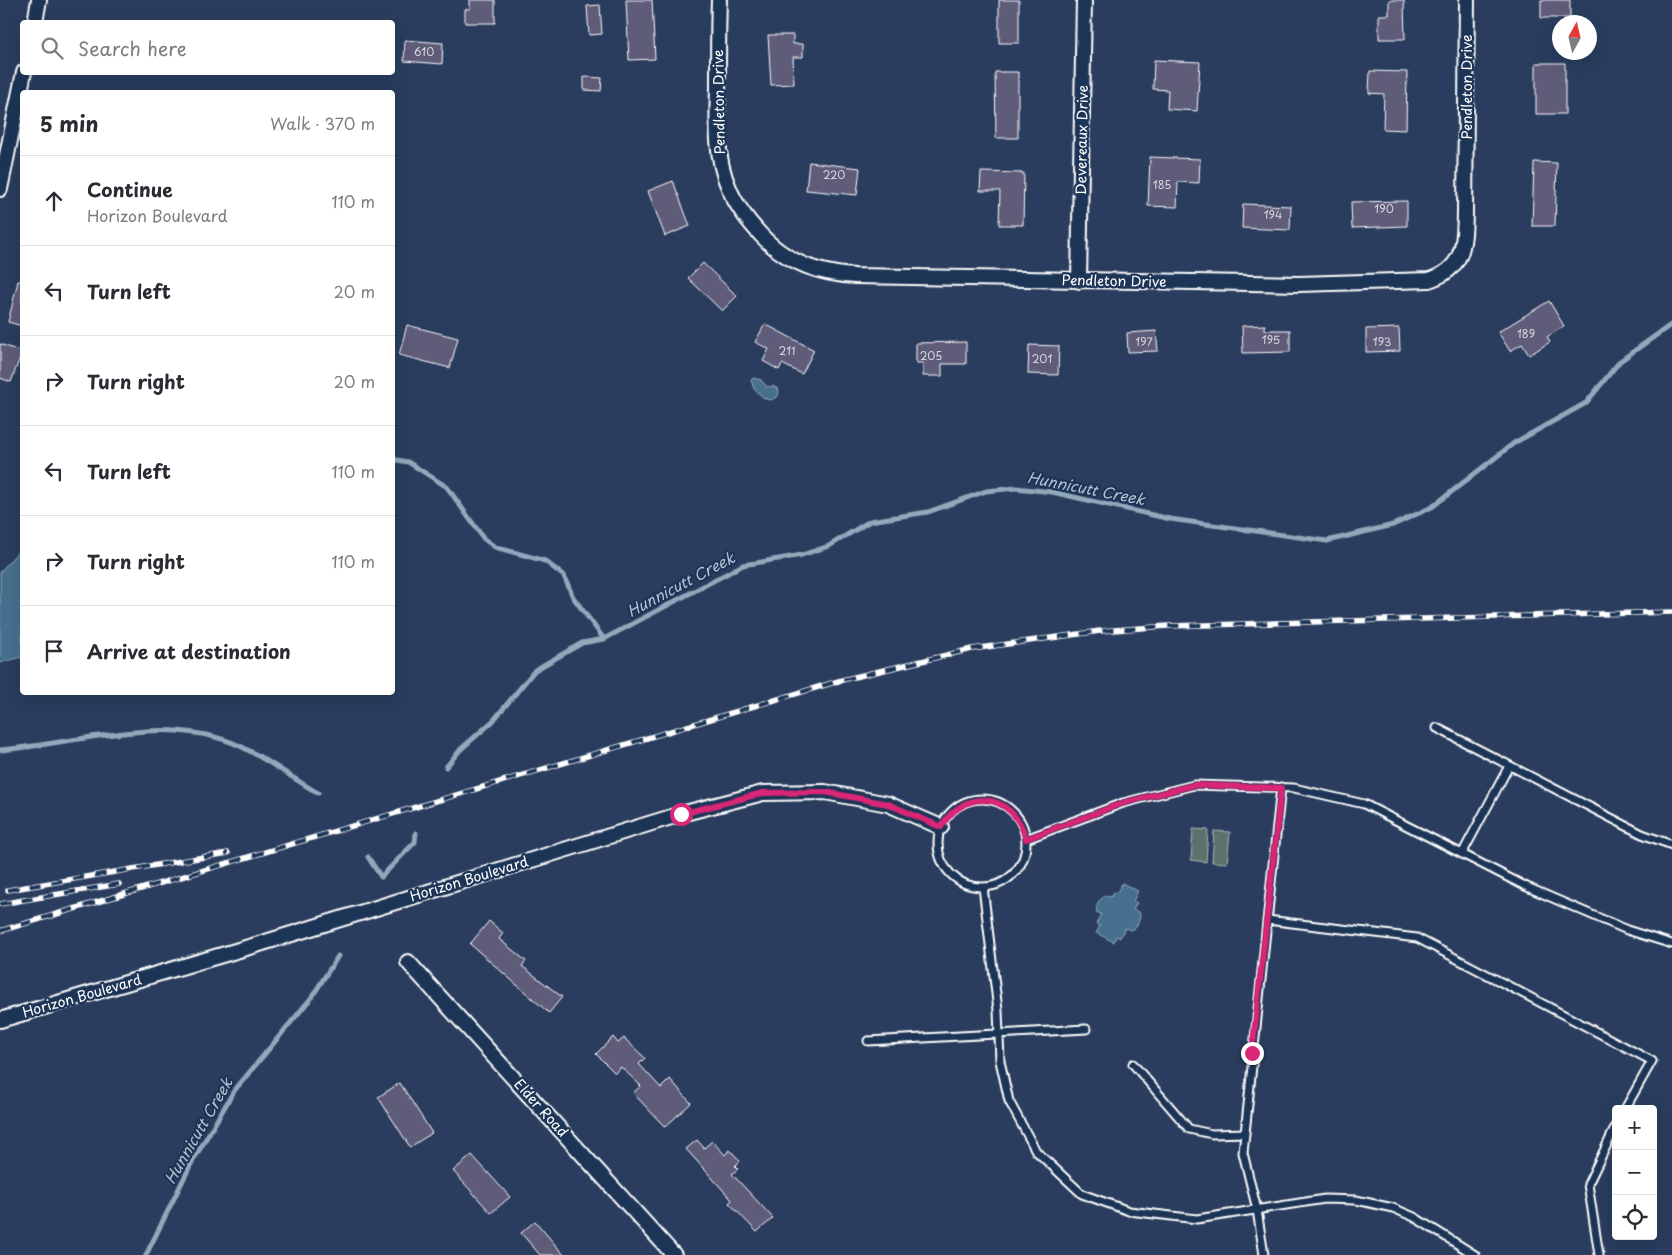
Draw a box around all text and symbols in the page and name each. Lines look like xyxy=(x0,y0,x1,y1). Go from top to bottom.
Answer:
north arrow xyxy=(1552,15,1597,60)
search box xyxy=(20,20,395,75)
icon: search xyxy=(38,34,66,62)
text: Search here xyxy=(78,34,187,62)
street label: Pendleton Drive xyxy=(1456,35,1477,139)
house number: 610 xyxy=(414,43,434,60)
street label: Pendleton Drive xyxy=(707,49,730,155)
street label: Devereaux Drive xyxy=(1070,85,1093,195)
text: 5 min xyxy=(40,107,98,139)
text: Walk · 370 m xyxy=(270,111,375,135)
house number: 220 xyxy=(823,166,845,183)
text: Continue xyxy=(87,175,173,203)
house number: 185 xyxy=(1153,176,1171,193)
icon: ahead xyxy=(40,187,68,215)
text: 110 m xyxy=(332,189,375,213)
house number: 190 xyxy=(1374,200,1394,217)
text: Horizon Boulevard xyxy=(87,203,228,227)
house number: 194 xyxy=(1264,206,1282,223)
street label: Pendleton Drive xyxy=(1061,269,1167,292)
icon: left xyxy=(40,277,68,305)
text: Turn left xyxy=(87,277,171,305)
text: 20 m xyxy=(334,279,375,303)
house number: 189 xyxy=(1517,325,1535,342)
house number: 195 xyxy=(1262,331,1280,348)
house number: 197 xyxy=(1135,333,1153,350)
house number: 193 xyxy=(1373,333,1391,350)
house number: 211 xyxy=(778,342,796,359)
house number: 205 xyxy=(920,347,942,364)
house number: 201 xyxy=(1032,350,1052,367)
icon: right xyxy=(40,367,68,395)
text: Turn right xyxy=(87,367,185,395)
text: 20 m xyxy=(334,369,375,393)
icon: left xyxy=(40,457,68,485)
text: Turn left xyxy=(87,457,171,485)
text: 110 m xyxy=(332,459,375,483)
water label: Hunnicutt Creek xyxy=(1025,465,1148,510)
water label: Hunnicutt Creek xyxy=(622,545,739,622)
icon: right xyxy=(40,547,68,575)
text: Turn right xyxy=(87,547,185,575)
text: 110 m xyxy=(332,549,375,573)
icon: arrive xyxy=(40,637,68,665)
text: Arrive at destination xyxy=(87,637,291,665)
route start xyxy=(670,803,693,826)
street label: Horizon Boulevard xyxy=(407,850,531,907)
street label: Horizon Boulevard xyxy=(20,968,144,1023)
route end xyxy=(1241,1042,1264,1065)
water label: Hunnicutt Creek xyxy=(158,1072,238,1188)
street label: Elder Road xyxy=(509,1074,573,1141)
map controls xyxy=(1612,1105,1657,1240)
button: + xyxy=(1612,1105,1657,1150)
button: − xyxy=(1612,1150,1657,1195)
button: locate xyxy=(1612,1195,1657,1240)

